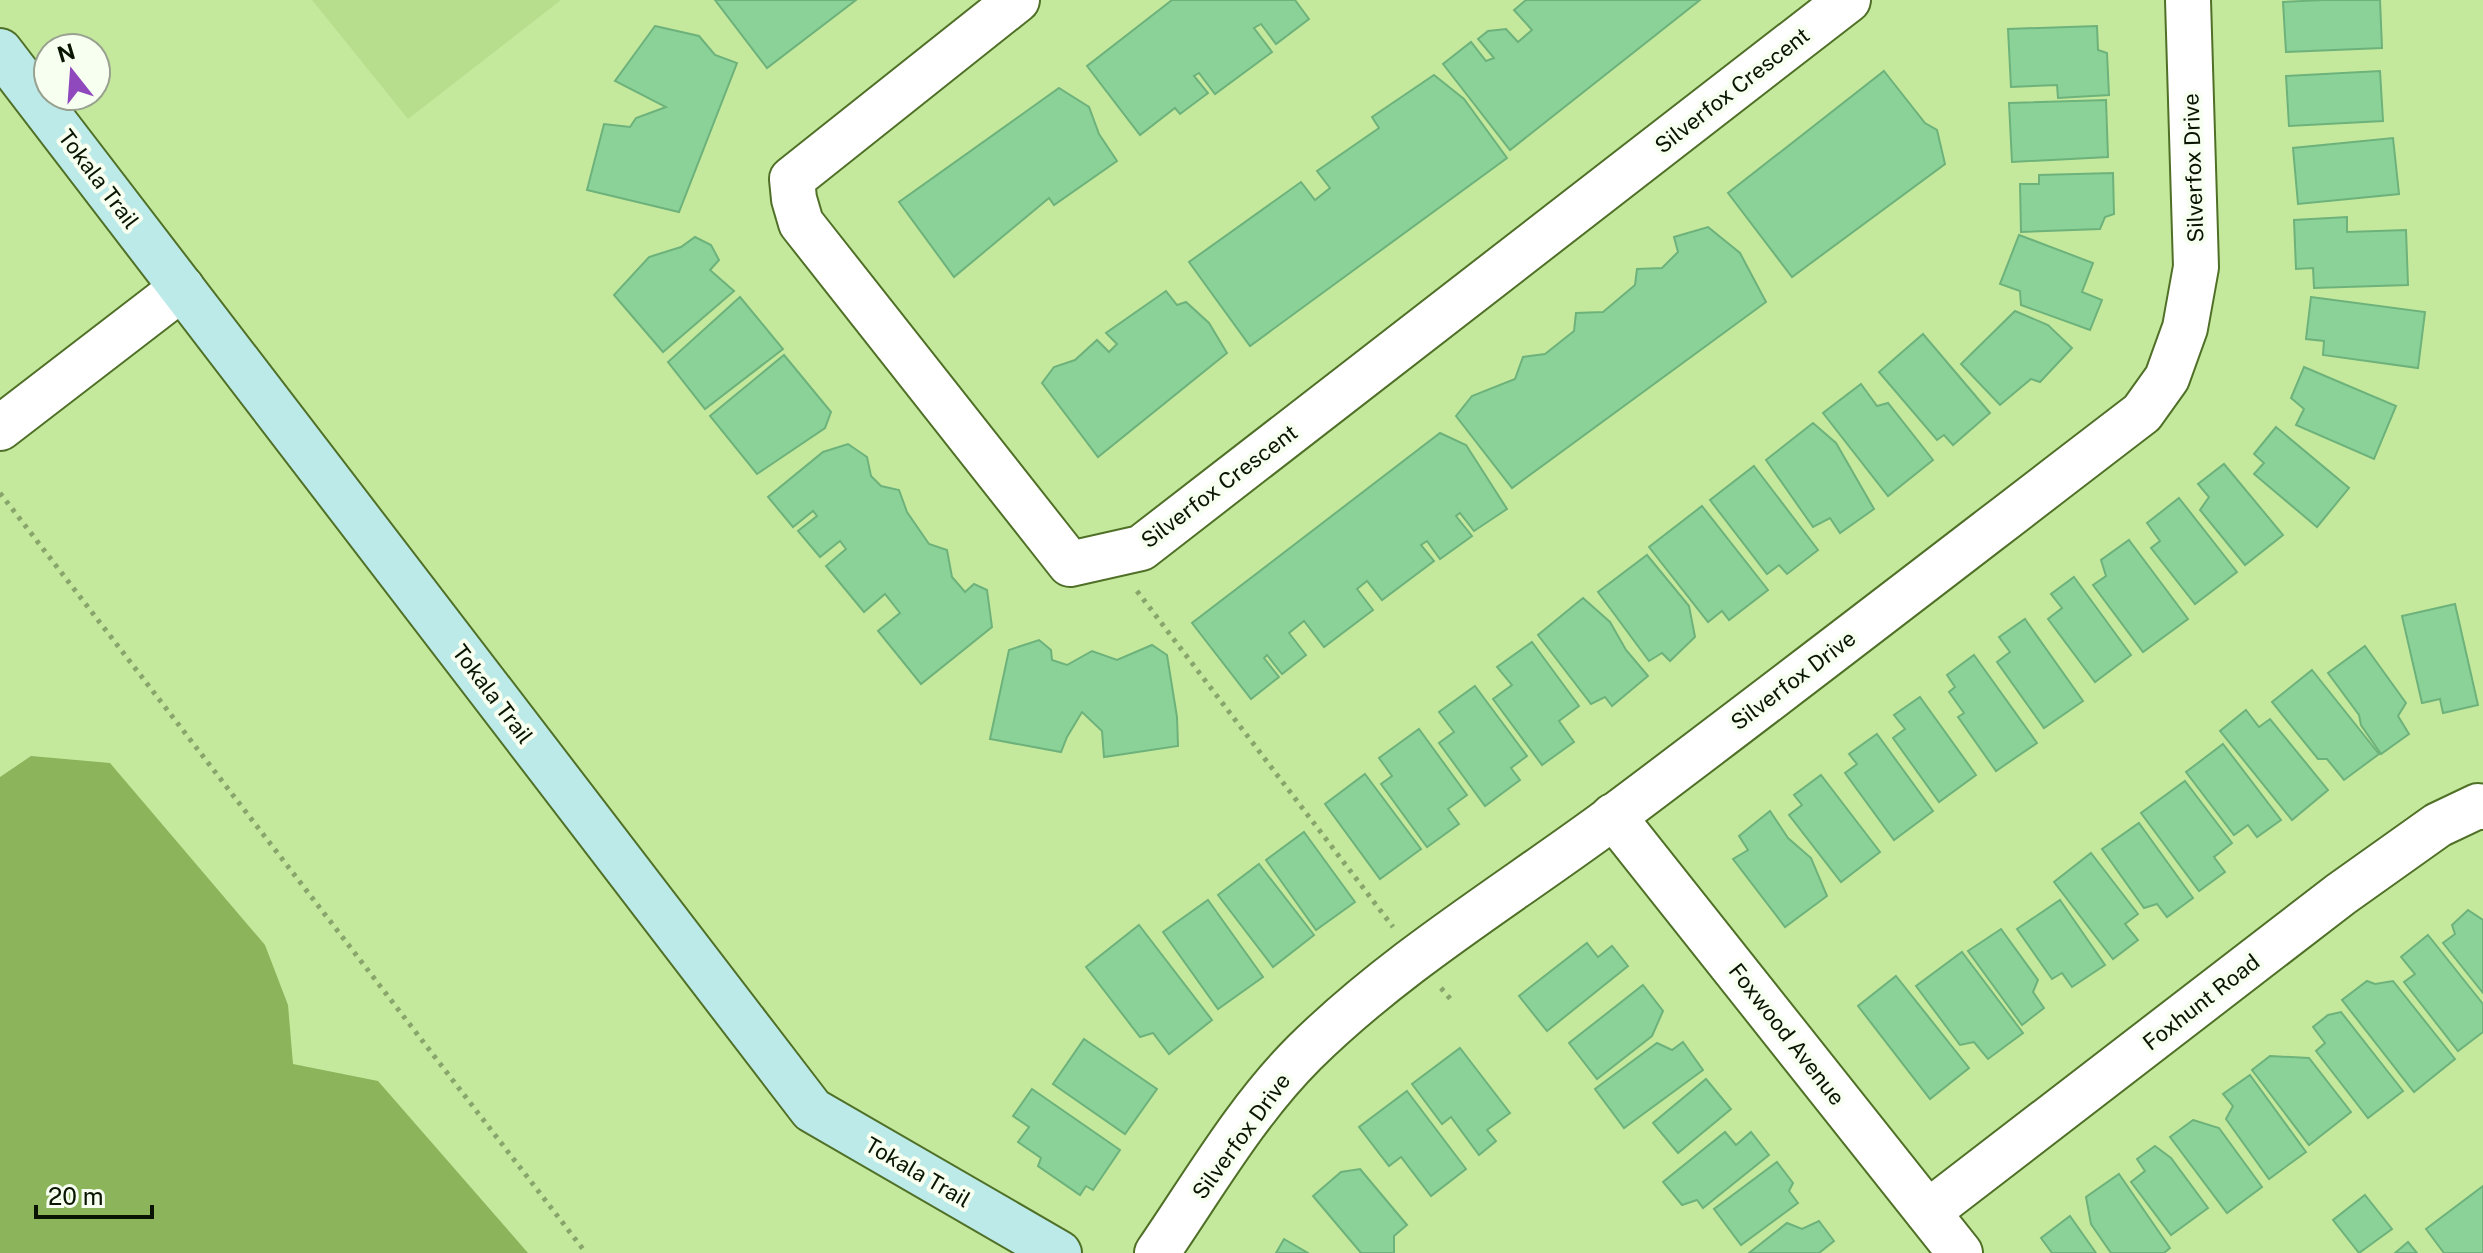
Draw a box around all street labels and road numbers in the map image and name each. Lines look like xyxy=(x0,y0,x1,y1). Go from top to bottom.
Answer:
street label: Silverfox Crescent xyxy=(1650,22,1814,158)
street label: Silverfox Drive xyxy=(2177,93,2209,243)
street label: Tokala Trail xyxy=(53,124,145,234)
street label: Silverfox Crescent xyxy=(1136,419,1302,553)
street label: Silverfox Drive xyxy=(1726,625,1860,735)
street label: Tokala Trail xyxy=(447,639,539,749)
street label: Foxhunt Road xyxy=(2138,948,2264,1056)
street label: Foxwood Avenue xyxy=(1724,958,1850,1110)
street label: Silverfox Drive xyxy=(1187,1068,1295,1204)
street label: Tokala Trail xyxy=(861,1131,975,1213)

